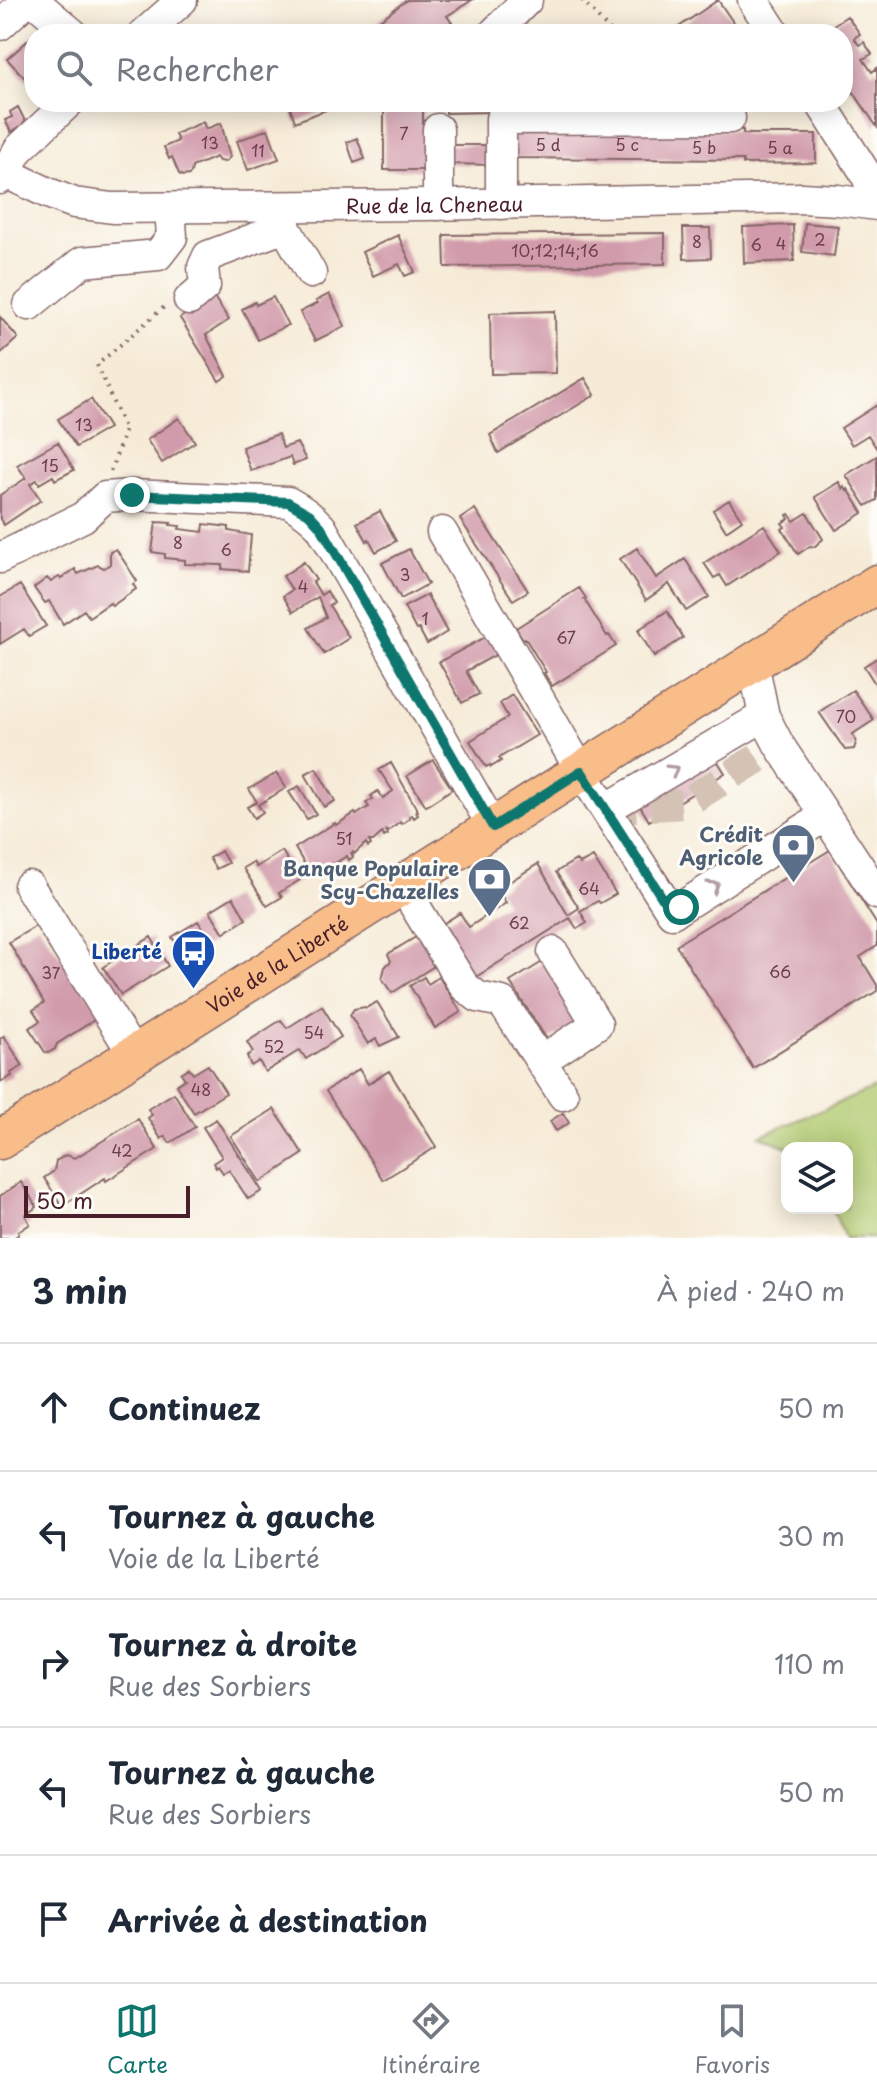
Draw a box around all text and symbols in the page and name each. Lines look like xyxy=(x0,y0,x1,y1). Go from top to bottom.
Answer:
search box xyxy=(24,24,853,112)
icon: search xyxy=(52,46,96,90)
text: Rechercher xyxy=(116,46,279,91)
house number: 7 xyxy=(399,121,409,145)
house number: 13 xyxy=(201,130,219,154)
house number: 5 d xyxy=(535,132,561,156)
house number: 5 c xyxy=(615,132,639,156)
house number: 5 b xyxy=(692,135,716,159)
house number: 5 a xyxy=(767,135,793,159)
house number: 11 xyxy=(251,138,265,162)
street label: Rue de la Cheneau xyxy=(346,188,523,221)
house number: 2 xyxy=(814,227,826,251)
house number: 8 xyxy=(692,229,702,253)
house number: 4 xyxy=(776,231,786,255)
house number: 6 xyxy=(750,232,762,256)
house number: 10;12;14;16 xyxy=(511,238,599,262)
house number: 13 xyxy=(75,412,93,436)
house number: 15 xyxy=(41,453,59,477)
route end xyxy=(114,477,150,513)
house number: 8 xyxy=(173,530,183,554)
house number: 6 xyxy=(220,537,232,561)
house number: 3 xyxy=(400,562,410,586)
house number: 4 xyxy=(298,574,308,598)
house number: 1 xyxy=(421,606,429,630)
house number: 67 xyxy=(556,625,576,649)
house number: 70 xyxy=(836,704,856,728)
one-way arrow xyxy=(664,764,679,780)
place label: Crédit Agricole xyxy=(680,819,763,872)
bank icon: Crédit Agricole xyxy=(770,821,818,884)
house number: 51 xyxy=(335,826,353,850)
place label: Banque Populaire Scy-Chazelles xyxy=(283,853,459,906)
bank icon: Banque Populaire Scy-Chazelles xyxy=(466,856,514,919)
house number: 64 xyxy=(578,876,600,900)
one-way arrow xyxy=(705,881,720,896)
route start xyxy=(663,889,699,925)
street label: Voie de la Liberté xyxy=(200,908,354,1021)
house number: 62 xyxy=(508,910,530,934)
bus stop icon: Liberté xyxy=(169,927,217,990)
place label: Liberté xyxy=(92,936,162,966)
house number: 66 xyxy=(769,959,791,983)
house number: 37 xyxy=(42,960,61,984)
house number: 54 xyxy=(304,1020,324,1044)
house number: 52 xyxy=(263,1034,285,1058)
house number: 48 xyxy=(191,1077,211,1101)
house number: 42 xyxy=(111,1138,133,1162)
map controls xyxy=(781,1142,853,1214)
button: layers xyxy=(781,1142,853,1214)
scale bar xyxy=(24,1182,190,1218)
text: 50 m xyxy=(36,1183,93,1216)
text: 3 min xyxy=(32,1264,128,1316)
text: À pied · 240 m xyxy=(657,1271,845,1310)
icon: ahead xyxy=(32,1385,76,1429)
text: Continuez xyxy=(108,1385,261,1430)
text: 50 m xyxy=(778,1388,845,1427)
text: Tournez à gauche xyxy=(108,1493,375,1538)
icon: left xyxy=(32,1513,76,1557)
text: 30 m xyxy=(777,1516,845,1555)
text: Voie de la Liberté xyxy=(108,1538,320,1577)
text: Tournez à droite xyxy=(108,1621,357,1666)
icon: right xyxy=(32,1641,76,1685)
text: 110 m xyxy=(774,1644,845,1683)
text: Rue des Sorbiers xyxy=(108,1666,311,1705)
text: Tournez à gauche xyxy=(108,1749,375,1794)
icon: left xyxy=(32,1769,76,1813)
text: 50 m xyxy=(778,1772,845,1811)
text: Rue des Sorbiers xyxy=(108,1794,311,1833)
icon: arrive xyxy=(32,1897,76,1941)
text: Arrivée à destination xyxy=(108,1897,428,1942)
tab: Carte xyxy=(107,1999,168,2080)
tab: Itinéraire xyxy=(382,1999,481,2080)
tab: Favoris xyxy=(694,1999,770,2080)

